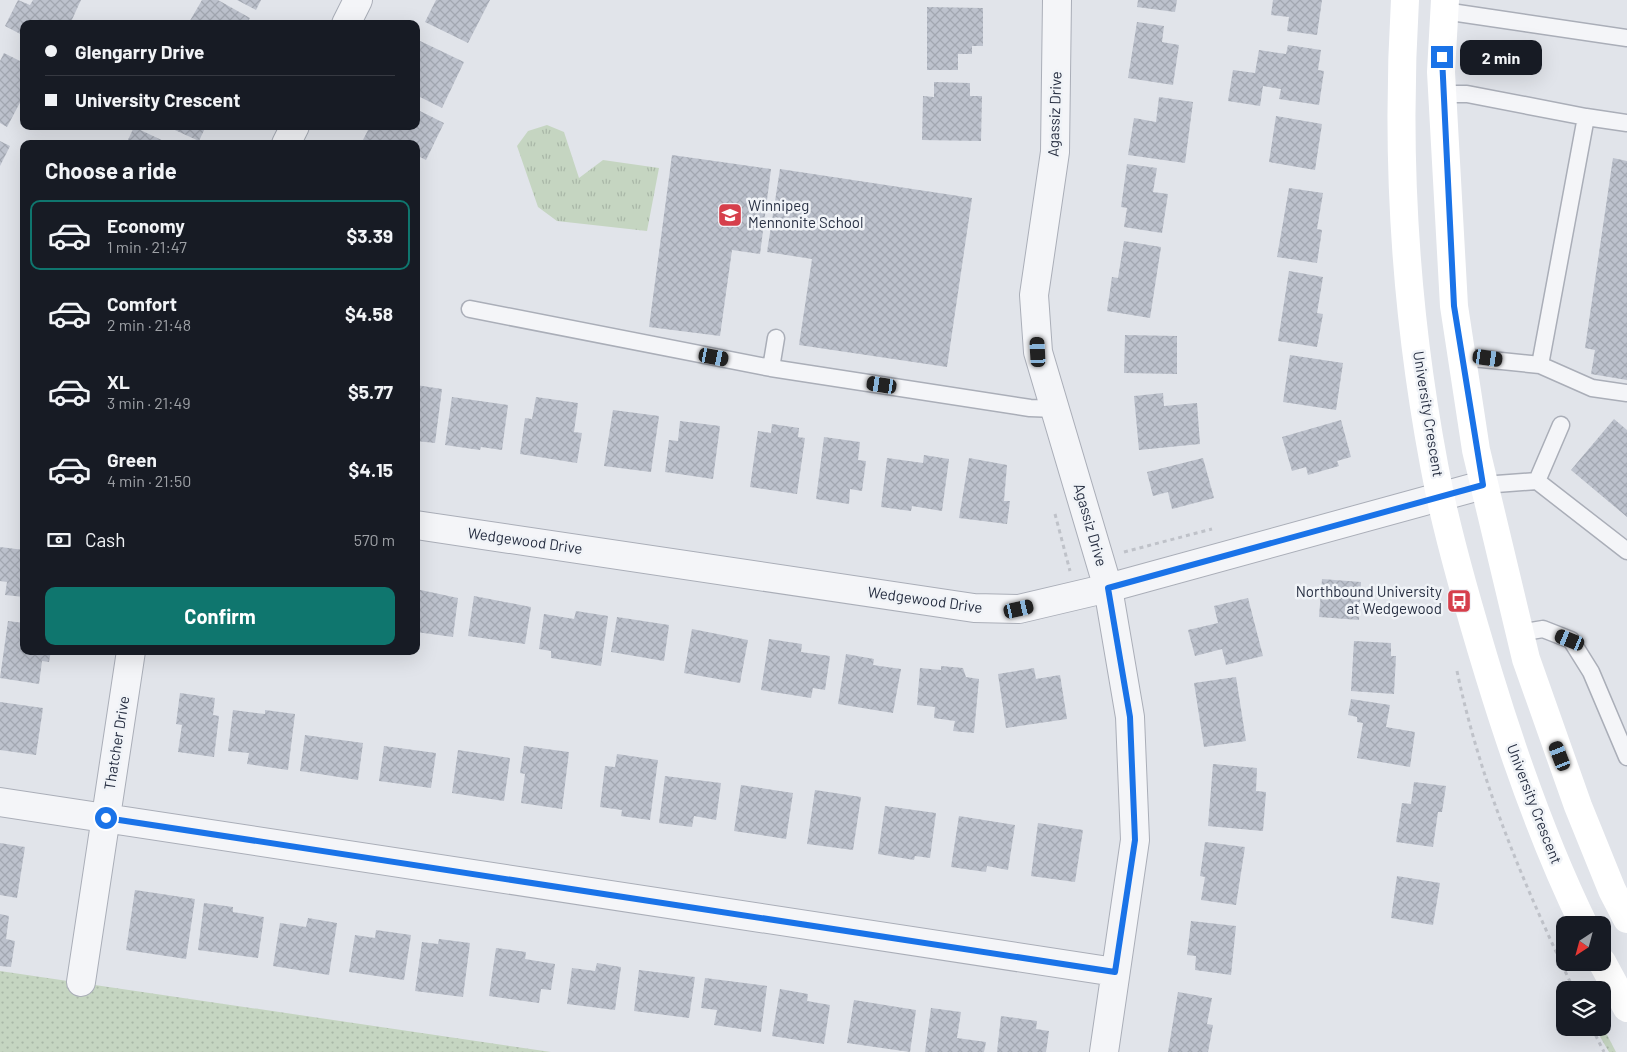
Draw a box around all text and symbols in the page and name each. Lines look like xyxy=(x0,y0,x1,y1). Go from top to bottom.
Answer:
text: Glengarry Drive xyxy=(75,40,204,63)
callout: 2 min xyxy=(1460,40,1542,74)
route end xyxy=(1431,46,1453,68)
text: 2 min xyxy=(1482,48,1520,67)
street label: Agassiz Drive xyxy=(1044,71,1064,157)
text: University Crescent xyxy=(75,88,240,111)
text: Choose a ride xyxy=(45,157,177,183)
place label: Winnipeg Mennonite School xyxy=(748,196,863,231)
school or university icon: Winnipeg Mennonite School xyxy=(717,202,743,228)
icon: car xyxy=(47,213,92,258)
text: Economy xyxy=(107,214,185,237)
text: $3.39 xyxy=(346,224,393,247)
text: 1 min · 21:47 xyxy=(107,237,187,256)
icon: car xyxy=(47,291,92,336)
text: Comfort xyxy=(107,292,177,315)
text: $4.58 xyxy=(345,302,393,325)
text: 2 min · 21:48 xyxy=(107,315,191,334)
car xyxy=(1029,337,1046,367)
car xyxy=(697,347,730,367)
car xyxy=(1472,348,1503,368)
street label: University Crescent xyxy=(1410,350,1448,478)
icon: car xyxy=(47,369,92,414)
text: XL xyxy=(107,370,130,393)
car xyxy=(866,375,897,395)
text: $5.77 xyxy=(348,380,393,403)
text: 3 min · 21:49 xyxy=(107,393,191,412)
icon: car xyxy=(47,447,92,492)
text: Green xyxy=(107,448,157,471)
text: $4.15 xyxy=(349,458,393,481)
text: 4 min · 21:50 xyxy=(107,471,191,490)
street label: Agassiz Drive xyxy=(1071,481,1111,568)
street label: Wedgewood Drive xyxy=(466,523,584,557)
icon: cash xyxy=(45,526,73,554)
text: Cash xyxy=(85,528,126,551)
text: 570 m xyxy=(354,530,395,549)
street label: Wedgewood Drive xyxy=(866,582,984,616)
place label: Northbound University at Wedgewood xyxy=(1296,582,1442,617)
button: Confirm xyxy=(45,587,395,645)
bus stop icon: Northbound University at Wedgewood xyxy=(1446,588,1472,614)
car xyxy=(1002,598,1035,620)
car xyxy=(1553,627,1586,653)
street label: Thatcher Drive xyxy=(100,694,132,791)
car xyxy=(1547,739,1572,773)
street label: University Crescent xyxy=(1504,741,1566,866)
route start xyxy=(95,807,117,829)
north arrow xyxy=(1556,916,1611,971)
map controls xyxy=(1556,916,1611,1036)
button: layers xyxy=(1556,981,1611,1036)

